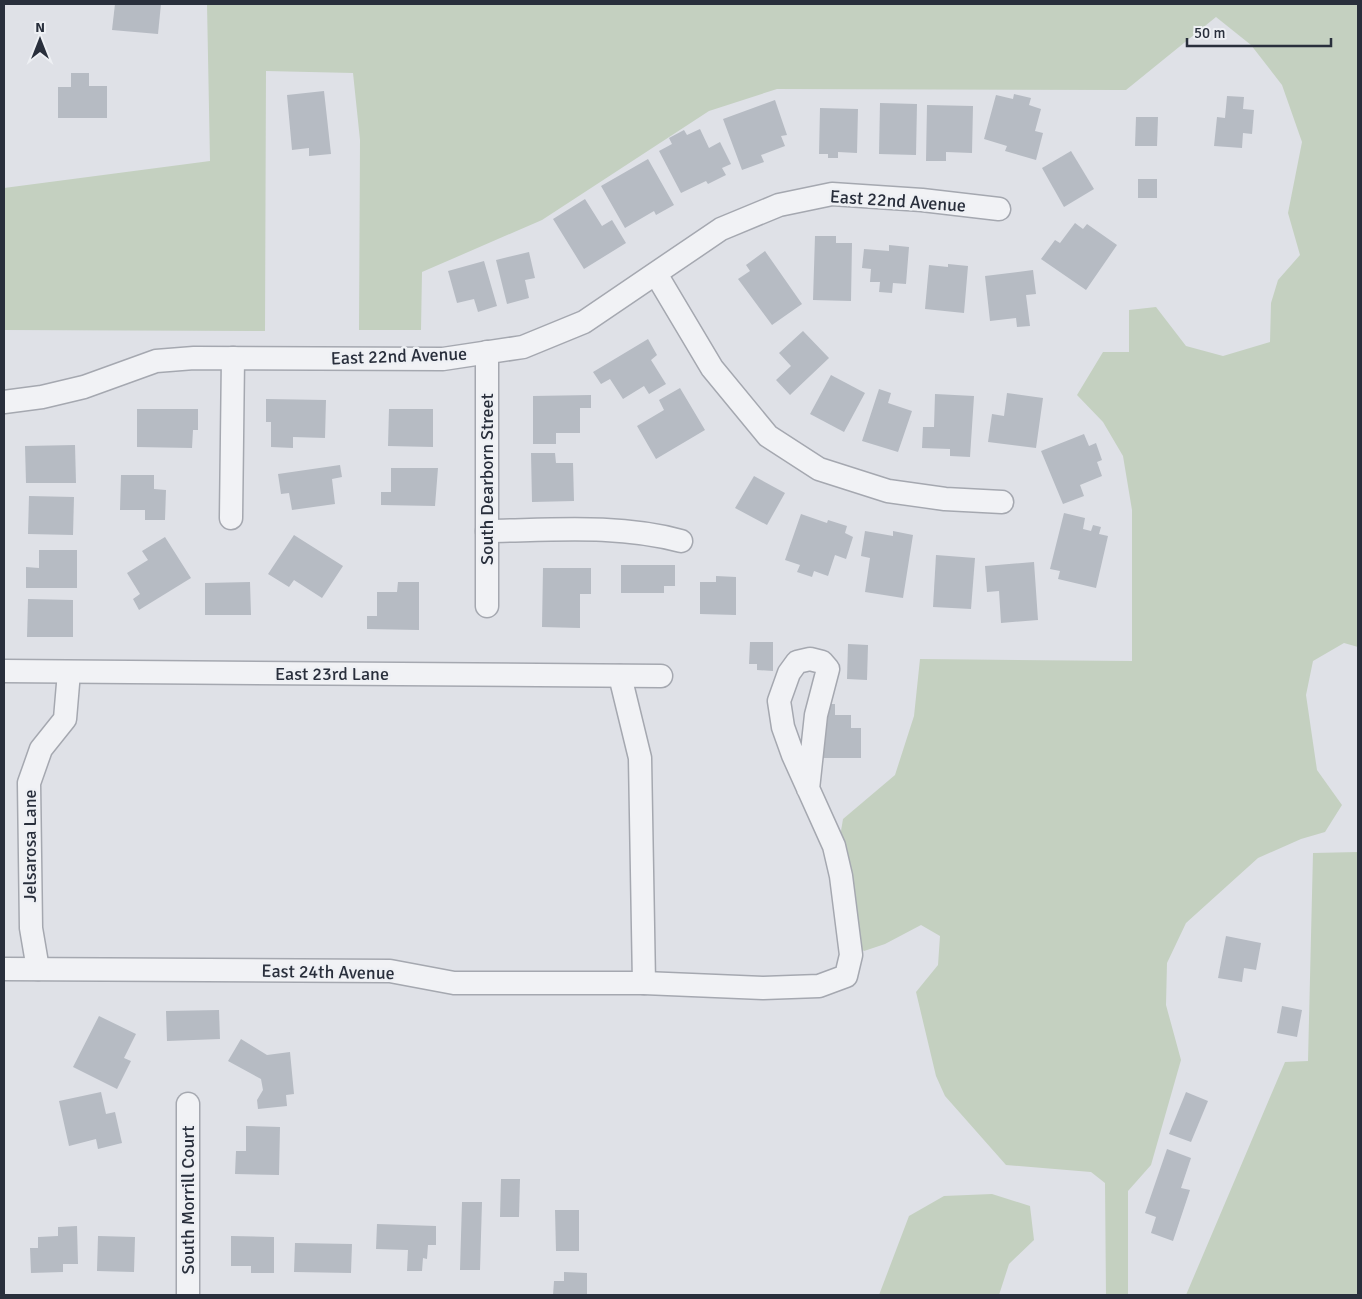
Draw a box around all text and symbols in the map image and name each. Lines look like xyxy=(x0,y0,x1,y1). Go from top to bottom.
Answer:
north arrow xyxy=(15,15,65,65)
scale bar xyxy=(1187,15,1331,47)
text: N xyxy=(35,19,45,36)
text: 50 m xyxy=(1194,24,1225,42)
street label: East 22nd Avenue xyxy=(829,185,967,217)
street label: East 22nd Avenue xyxy=(330,343,468,369)
street label: South Dearborn Street xyxy=(476,393,498,565)
street label: East 23rd Lane xyxy=(275,663,389,685)
street label: Jelsarosa Lane xyxy=(19,789,41,903)
street label: East 24th Avenue xyxy=(261,960,395,984)
street label: South Morrill Court xyxy=(177,1125,199,1275)

